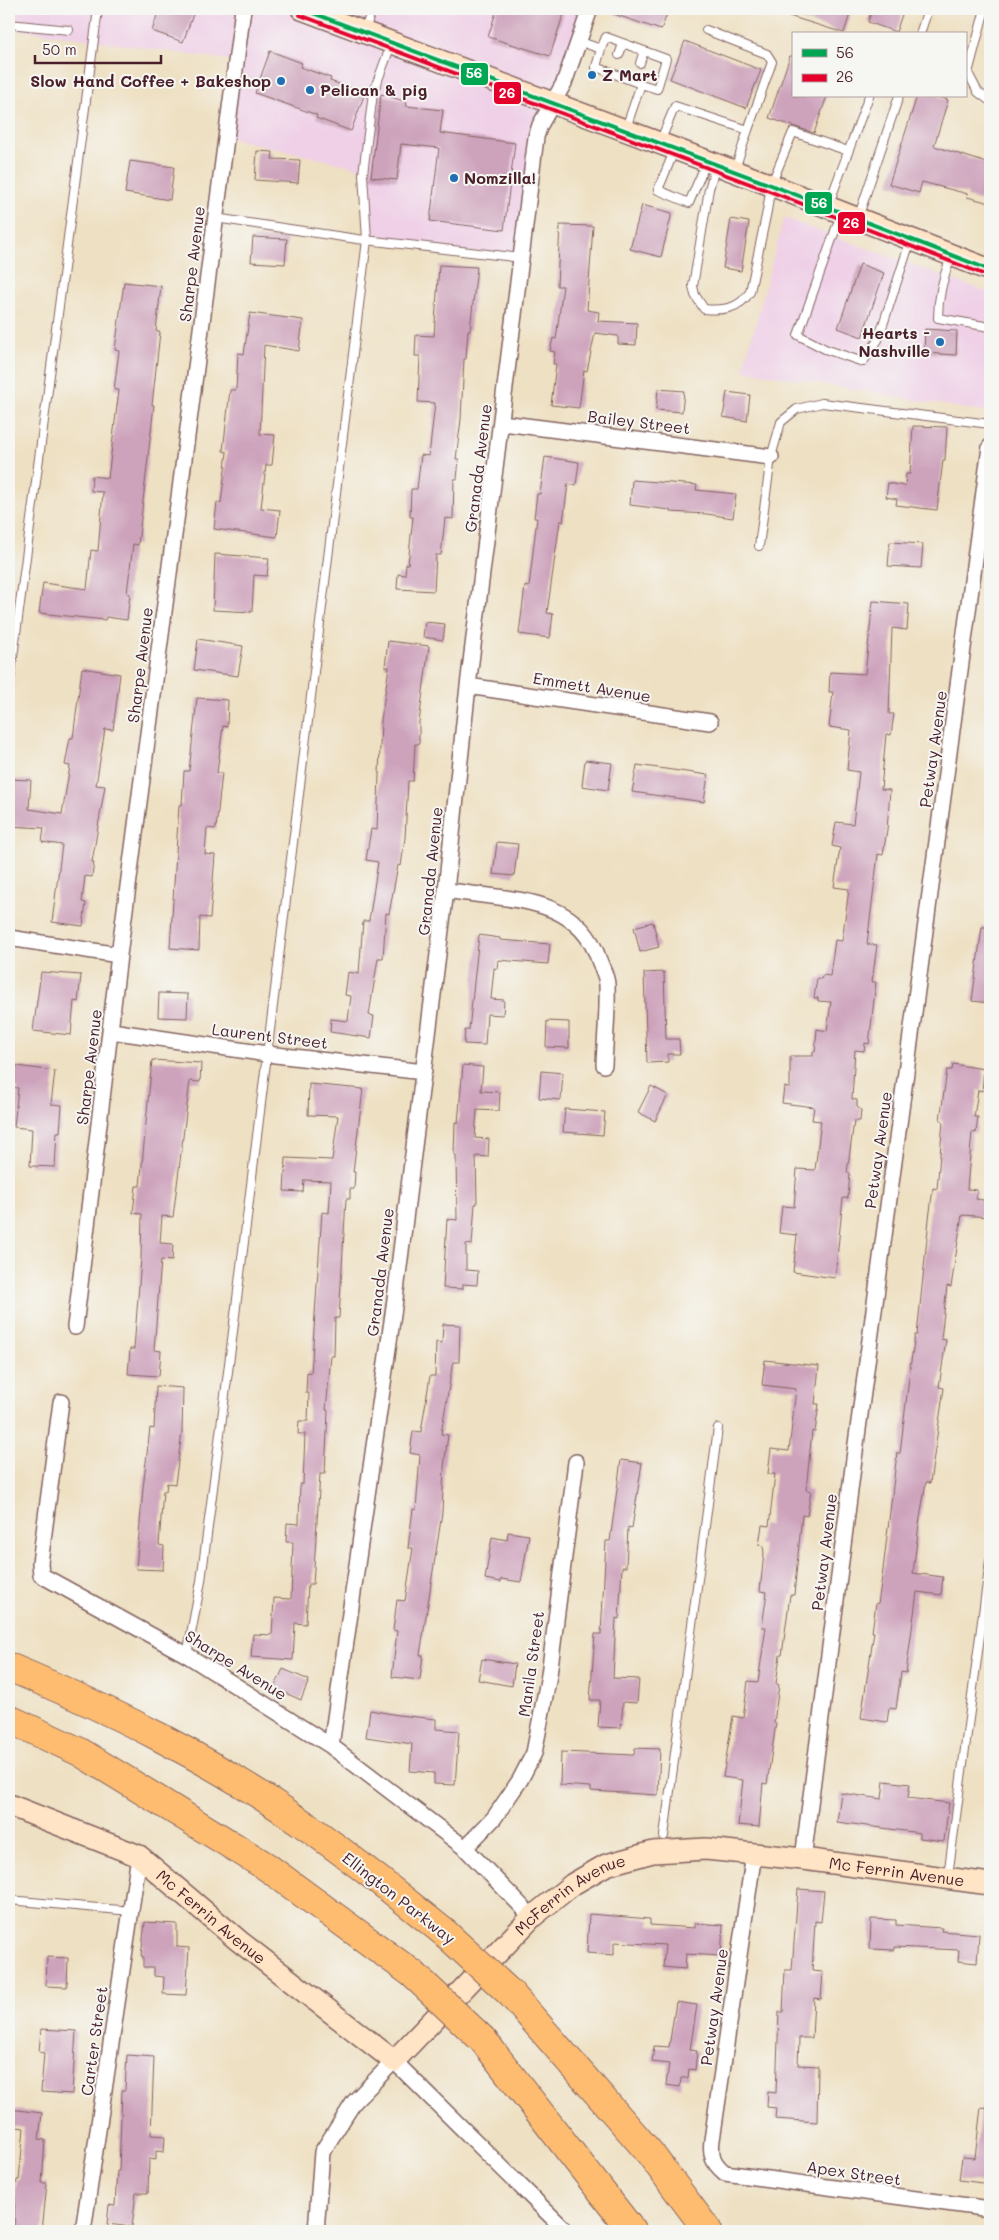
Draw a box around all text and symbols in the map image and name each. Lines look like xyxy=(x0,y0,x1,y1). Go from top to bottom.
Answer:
scale bar xyxy=(35,32,161,64)
legend xyxy=(792,32,966,98)
text: 50 m xyxy=(42,39,77,59)
text: 56 xyxy=(836,42,854,62)
line badge: 56 xyxy=(460,62,489,86)
text: 56 xyxy=(466,63,482,82)
place label: Z Mart xyxy=(602,64,657,85)
text: 26 xyxy=(836,66,853,86)
marker: Z Mart xyxy=(586,69,598,81)
place label: Slow Hand Coffee + Bakeshop xyxy=(30,70,271,91)
marker: Slow Hand Coffee + Bakeshop xyxy=(275,75,287,87)
place label: Pelican & pig xyxy=(320,79,427,100)
line badge: 26 xyxy=(493,81,522,105)
text: 26 xyxy=(499,83,515,102)
marker: Pelican & pig xyxy=(304,84,316,96)
place label: Nomzilla! xyxy=(464,167,536,188)
marker: Nomzilla! xyxy=(448,172,460,184)
line badge: 56 xyxy=(804,191,833,215)
text: 56 xyxy=(811,193,827,212)
street label: Sharpe Avenue xyxy=(174,205,209,323)
line badge: 26 xyxy=(837,211,866,235)
text: 26 xyxy=(843,213,859,232)
place label: Hearts - Nashville xyxy=(858,322,930,361)
marker: Hearts - Nashville xyxy=(934,336,946,348)
street label: Granada Avenue xyxy=(459,403,496,533)
street label: Bailey Street xyxy=(587,405,692,438)
street label: Sharpe Avenue xyxy=(122,606,157,724)
street label: Emmett Avenue xyxy=(532,667,653,706)
street label: Petway Avenue xyxy=(914,689,951,809)
street label: Granada Avenue xyxy=(412,806,447,936)
street label: Sharpe Avenue xyxy=(71,1008,106,1126)
street label: Laurent Street xyxy=(211,1018,329,1053)
street label: Petway Avenue xyxy=(859,1090,896,1210)
street label: Granada Avenue xyxy=(361,1207,398,1337)
street label: Petway Avenue xyxy=(806,1492,841,1612)
street label: Manila Street xyxy=(513,1610,548,1718)
street label: Sharpe Avenue xyxy=(181,1625,291,1704)
street label: Ellington Parkway xyxy=(339,1847,460,1948)
street label: McFerrin Avenue xyxy=(509,1849,628,1939)
street label: Mc Ferrin Avenue xyxy=(828,1852,966,1890)
street label: Mc Ferrin Avenue xyxy=(152,1864,271,1968)
street label: Petway Avenue xyxy=(695,1947,732,2067)
street label: Carter Street xyxy=(75,1985,112,2097)
street label: Apex Street xyxy=(806,2155,903,2190)

